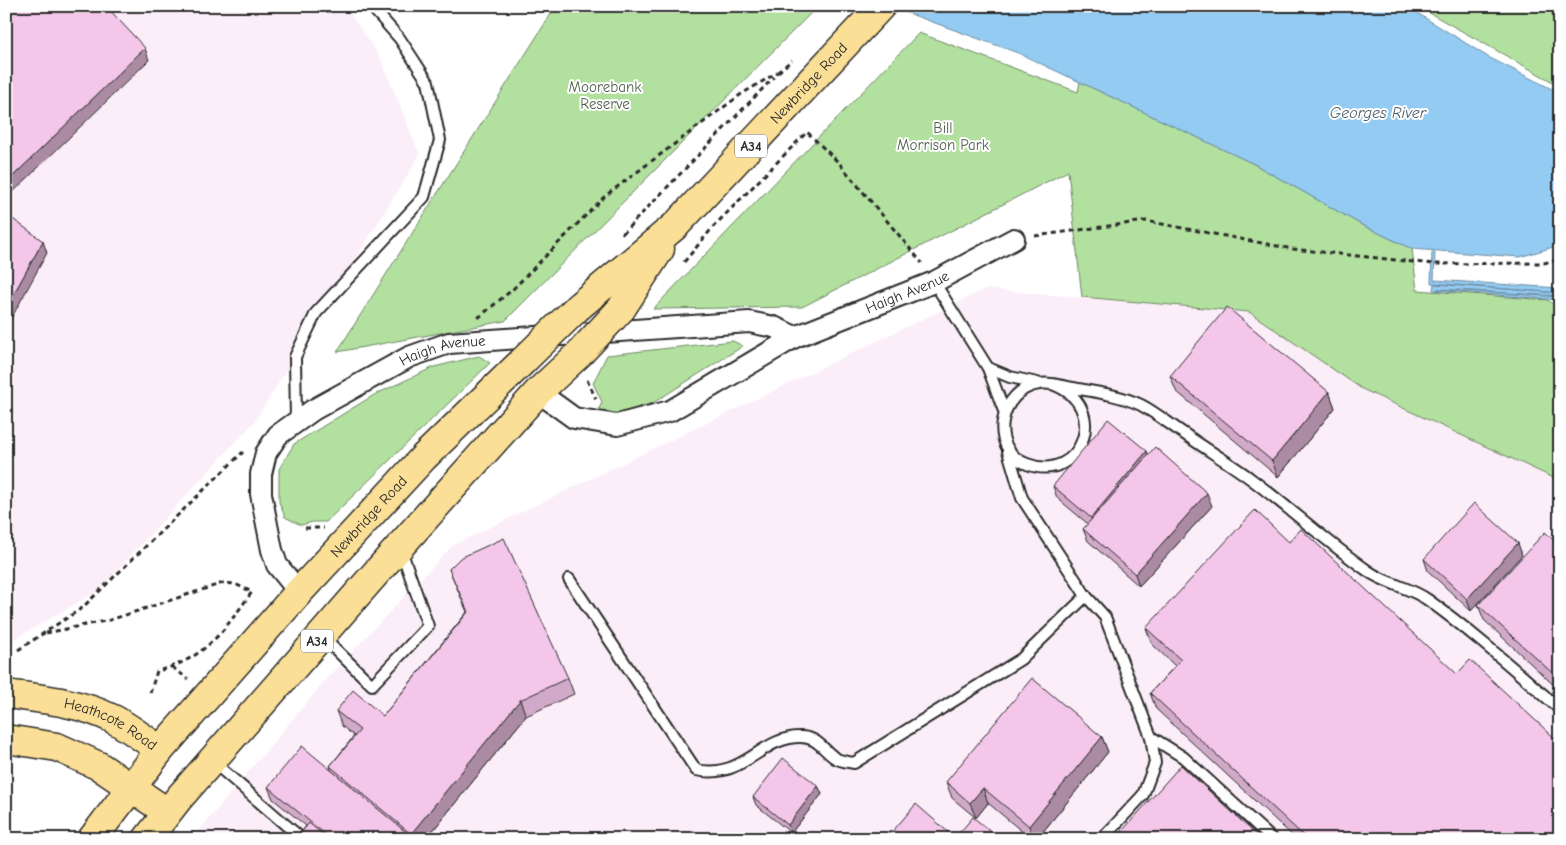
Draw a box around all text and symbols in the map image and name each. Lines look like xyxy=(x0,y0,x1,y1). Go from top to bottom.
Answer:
street label: Newbridge Road xyxy=(766,39,851,128)
park label: Moorebank Reserve xyxy=(569,78,642,113)
water label: Georges River xyxy=(1330,104,1427,122)
park label: Bill Morrison Park xyxy=(897,119,990,154)
road number: A34 xyxy=(735,134,767,158)
street label: Haigh Avenue xyxy=(863,266,953,317)
street label: Haigh Avenue xyxy=(396,331,486,370)
street label: Newbridge Road xyxy=(327,472,411,561)
road number: A34 xyxy=(301,630,333,652)
street label: Heathcote Road xyxy=(62,694,161,754)

